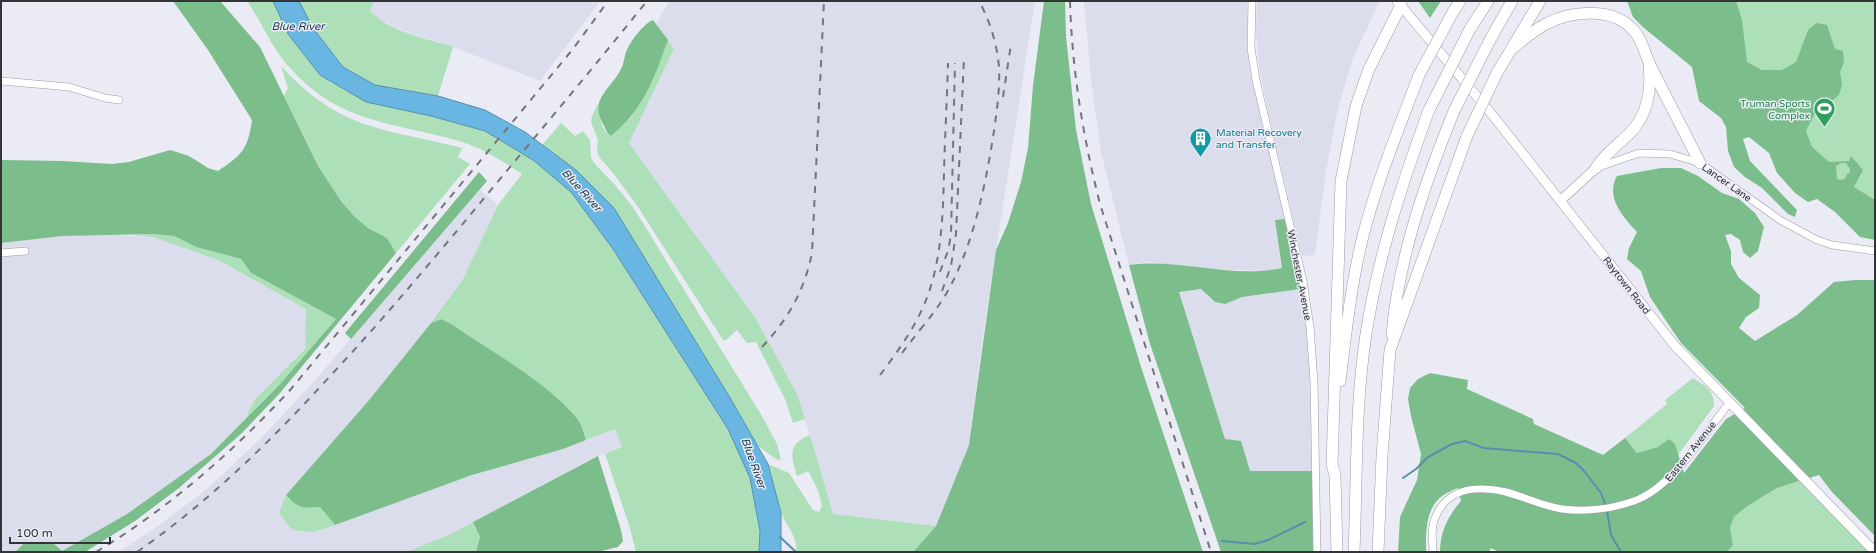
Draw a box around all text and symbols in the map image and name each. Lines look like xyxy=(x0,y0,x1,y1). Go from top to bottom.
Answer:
water label: Blue River xyxy=(272,20,326,33)
sports icon: Truman Sports Complex xyxy=(1812,96,1838,129)
place label: Truman Sports Complex xyxy=(1740,98,1810,122)
building icon: Material Recovery and Transfer xyxy=(1188,125,1214,158)
place label: Material Recovery and Transfer xyxy=(1216,127,1302,151)
street label: Lancer Lane xyxy=(1699,161,1754,205)
water label: Blue River xyxy=(559,166,605,216)
street label: Winchester Avenue xyxy=(1284,229,1314,322)
street label: Raytown Road xyxy=(1600,254,1652,317)
street label: Eastern Avenue xyxy=(1663,419,1719,484)
water label: Blue River xyxy=(738,436,769,492)
scale bar xyxy=(10,519,110,545)
text: 100 m xyxy=(16,526,53,540)

